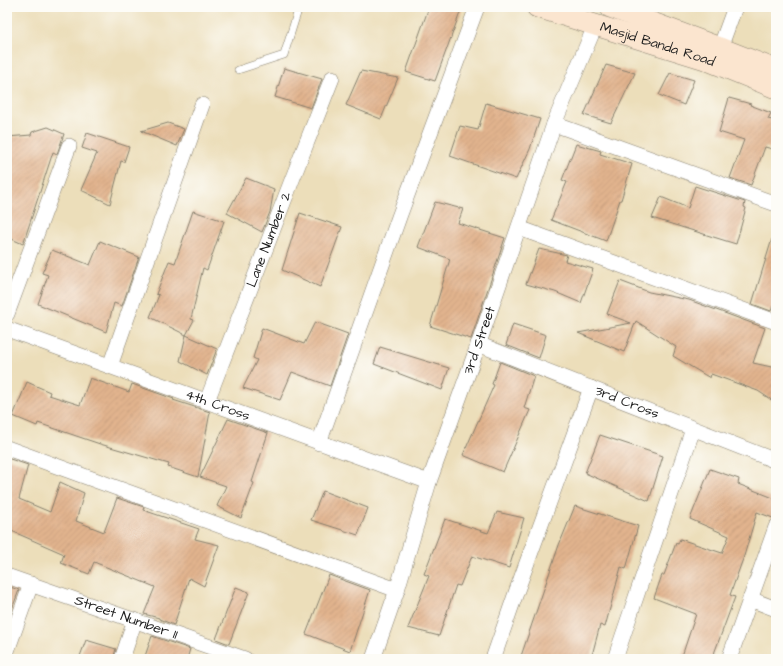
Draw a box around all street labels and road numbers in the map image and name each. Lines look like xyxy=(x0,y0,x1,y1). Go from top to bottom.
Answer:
street label: Masjid Banda Road xyxy=(597,17,718,72)
street label: Lane Number 2 xyxy=(242,189,296,290)
street label: 3rd Street xyxy=(458,303,501,377)
street label: 3rd Cross xyxy=(592,381,662,424)
street label: 4th Cross xyxy=(183,384,253,426)
street label: Street Number 11 xyxy=(72,590,180,645)

